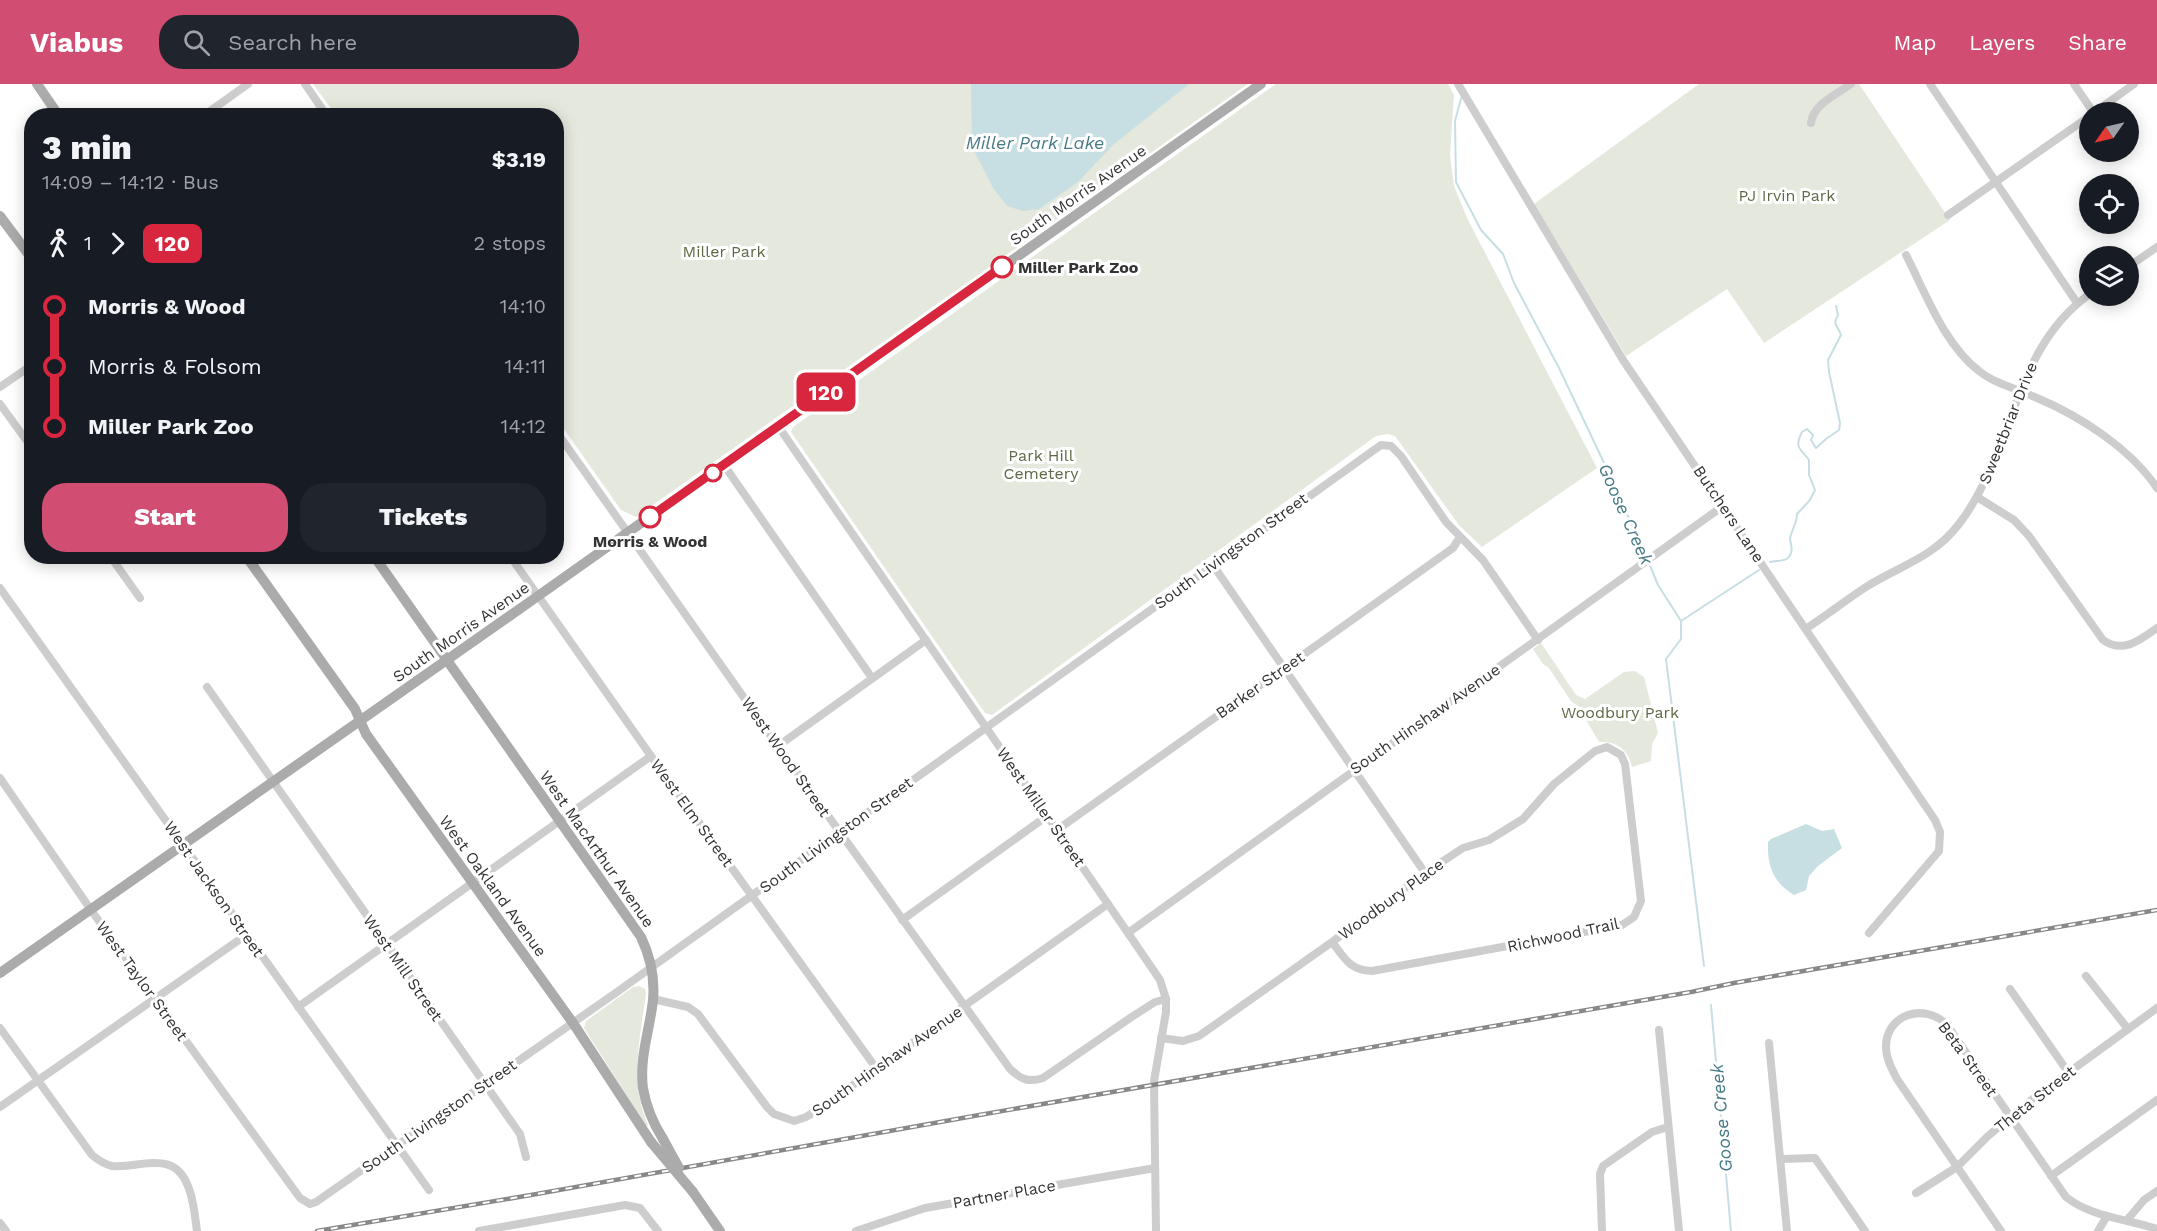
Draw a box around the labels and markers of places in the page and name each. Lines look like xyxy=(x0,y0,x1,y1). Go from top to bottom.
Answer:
marker: Miller Park Zoo xyxy=(991,256,1013,278)
place label: Miller Park Zoo xyxy=(1018,258,1139,277)
unlabelled marker xyxy=(704,464,722,482)
marker: Morris & Wood xyxy=(639,506,661,528)
place label: Morris & Wood xyxy=(593,532,707,551)

